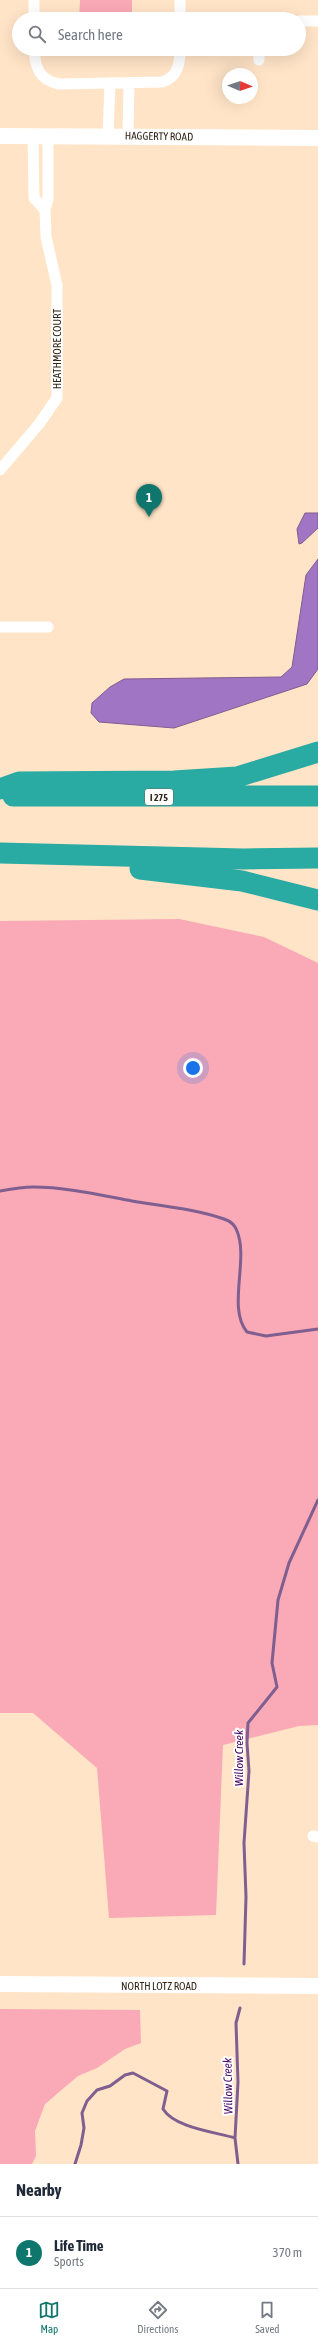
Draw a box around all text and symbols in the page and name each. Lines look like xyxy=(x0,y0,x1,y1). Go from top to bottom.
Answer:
search box xyxy=(12,12,306,56)
icon: search xyxy=(26,23,48,45)
text: Search here xyxy=(58,26,123,43)
north arrow xyxy=(222,68,258,104)
street label: HAGGERTY ROAD xyxy=(125,129,193,143)
street label: HEATHMORE COURT xyxy=(51,308,63,389)
pin: 1 xyxy=(136,484,162,517)
road number: I 275 xyxy=(145,789,173,805)
your location xyxy=(183,1058,203,1078)
water label: Willow Creek xyxy=(232,1729,246,1786)
street label: NORTH LOTZ ROAD xyxy=(121,1980,197,1992)
water label: Willow Creek xyxy=(220,2057,235,2114)
text: Nearby xyxy=(16,2180,62,2200)
text: Life Time xyxy=(54,2237,104,2254)
text: 1 xyxy=(26,2245,32,2260)
text: 370 m xyxy=(273,2245,302,2260)
text: Sports xyxy=(54,2254,84,2269)
tab: Map xyxy=(38,2299,60,2335)
tab: Directions xyxy=(137,2299,178,2335)
tab: Saved xyxy=(255,2299,280,2335)

